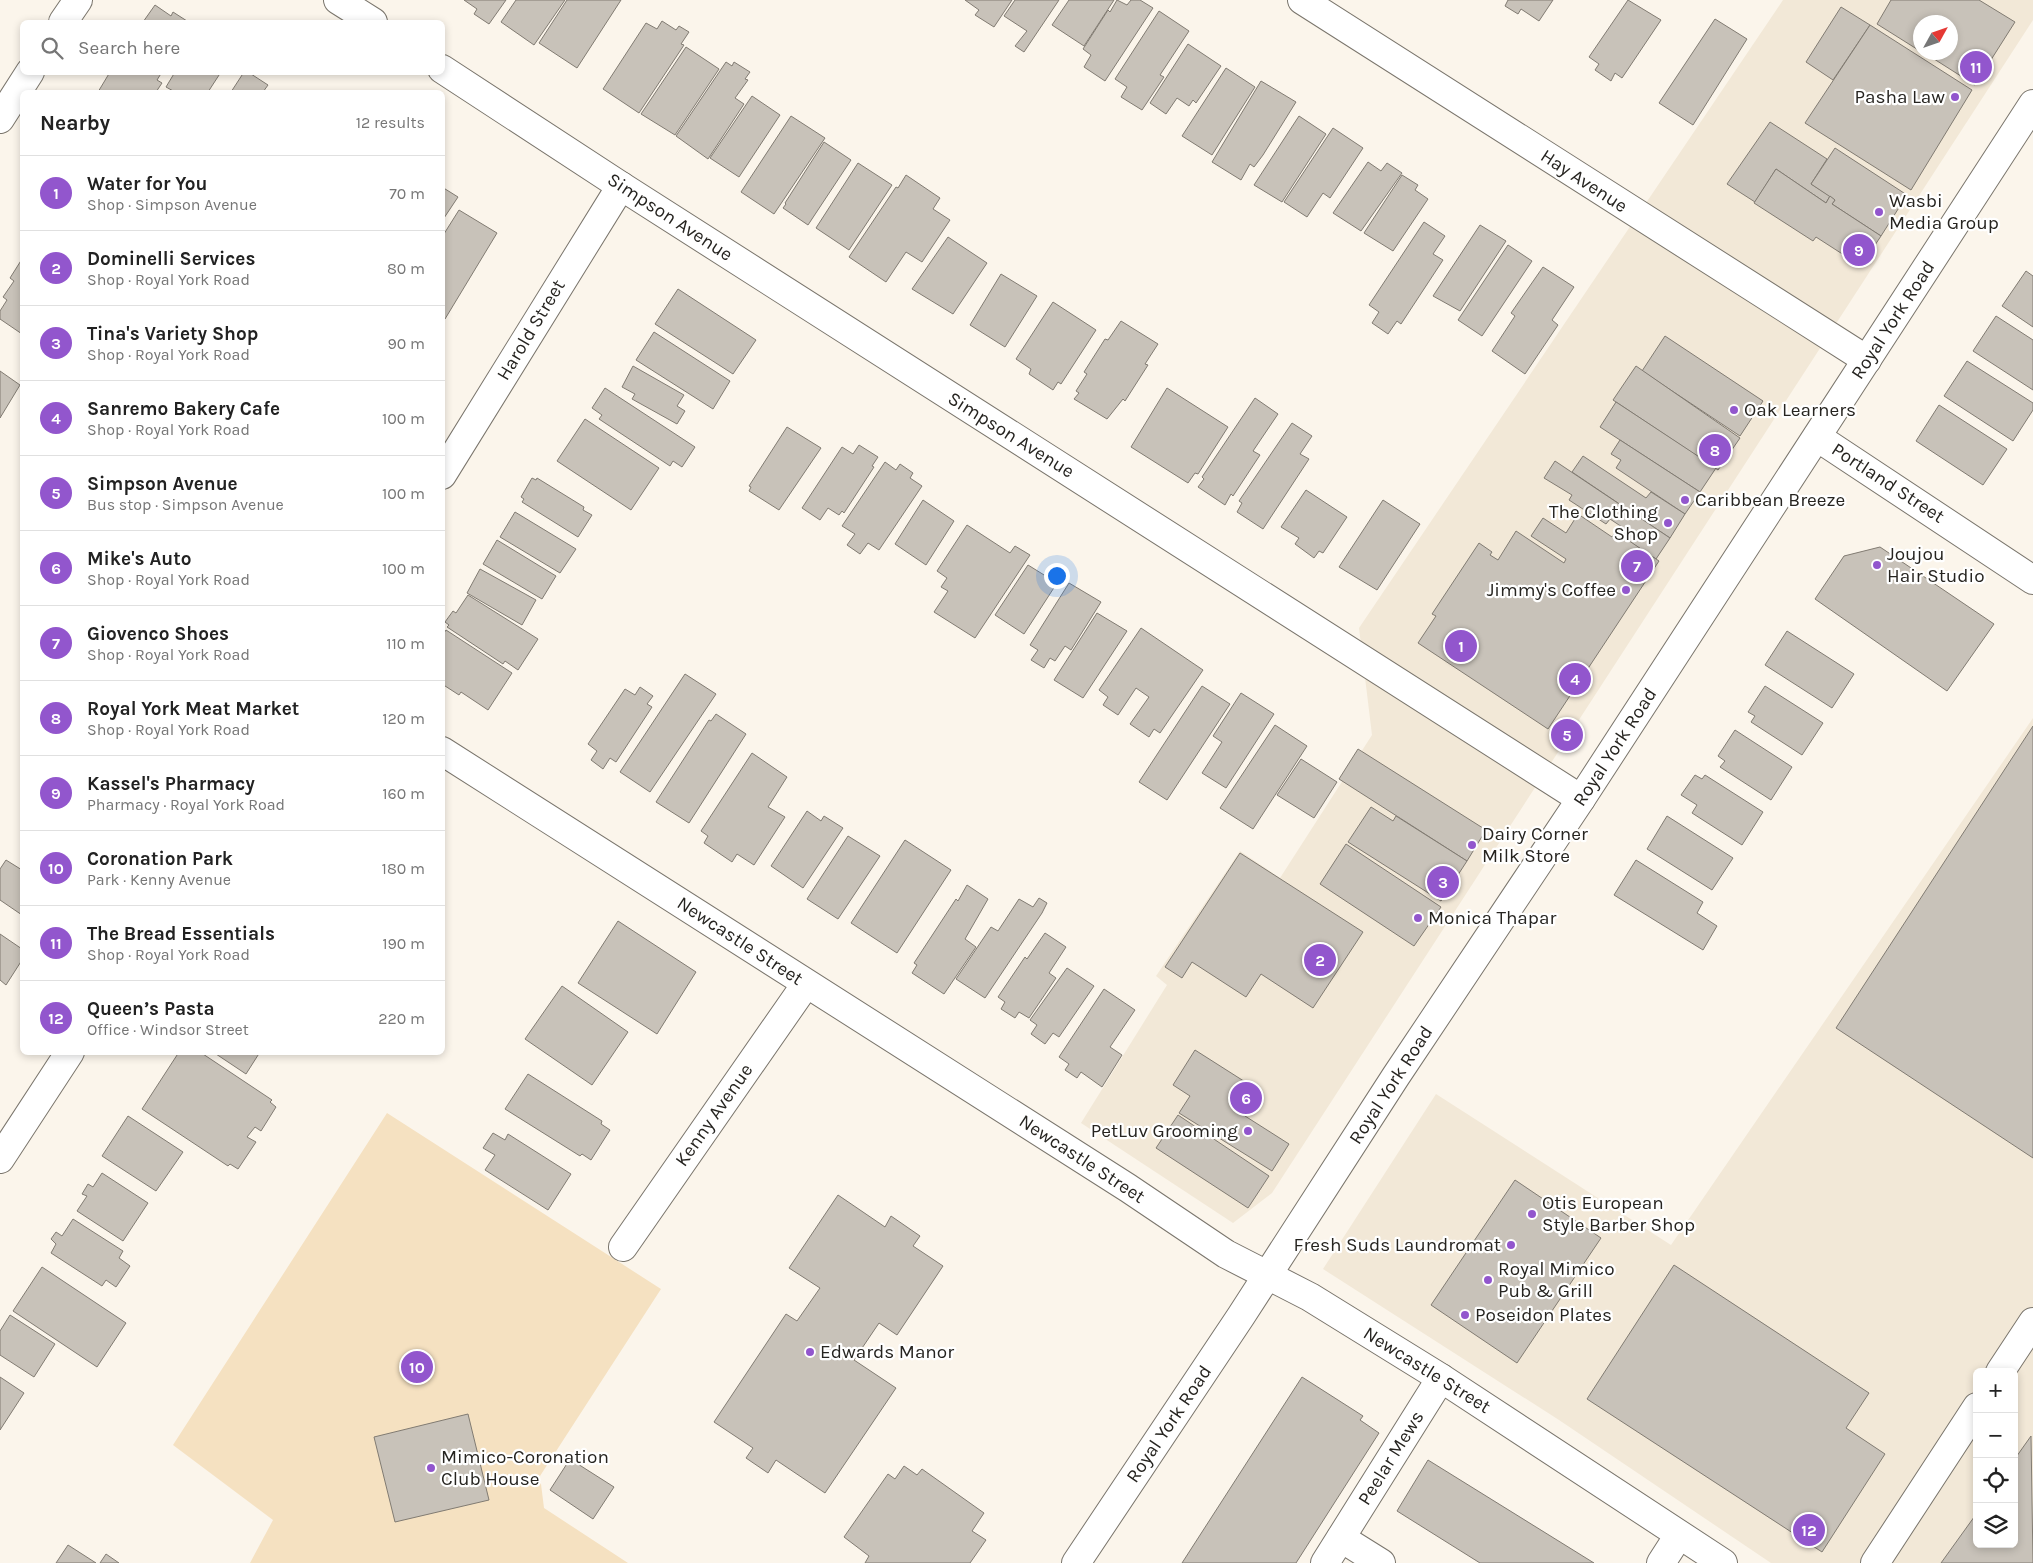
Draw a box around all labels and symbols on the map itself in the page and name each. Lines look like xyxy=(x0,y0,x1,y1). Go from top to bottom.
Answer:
north arrow xyxy=(1913,15,1958,60)
pin: 11 xyxy=(1960,48,1992,86)
place label: Pasha Law xyxy=(1854,86,1945,108)
marker: Pasha Law xyxy=(1949,91,1961,103)
street label: Hay Avenue xyxy=(1536,145,1632,217)
street label: Simpson Avenue xyxy=(603,168,737,266)
place label: Wasbi Media Group xyxy=(1889,190,1999,234)
marker: Wasbi Media Group xyxy=(1873,206,1885,218)
pin: 9 xyxy=(1843,231,1875,269)
street label: Royal York Road xyxy=(1847,257,1939,383)
street label: Harold Street xyxy=(492,276,570,384)
street label: Simpson Avenue xyxy=(944,387,1078,483)
place label: Oak Learners xyxy=(1744,399,1856,421)
marker: Oak Learners xyxy=(1728,404,1740,416)
pin: 8 xyxy=(1699,431,1731,469)
street label: Portland Street xyxy=(1827,438,1949,528)
place label: Caribbean Breeze xyxy=(1695,489,1845,511)
marker: Caribbean Breeze xyxy=(1679,494,1691,506)
place label: The Clothing Shop xyxy=(1549,501,1658,545)
marker: The Clothing Shop xyxy=(1662,517,1674,529)
place label: Joujou Hair Studio xyxy=(1887,543,1985,587)
pin: 7 xyxy=(1621,547,1653,585)
marker: Joujou Hair Studio xyxy=(1871,559,1883,571)
your location xyxy=(1044,563,1070,589)
place label: Jimmy's Coffee xyxy=(1487,579,1616,601)
marker: Jimmy's Coffee xyxy=(1620,584,1632,596)
pin: 1 xyxy=(1445,627,1477,665)
pin: 4 xyxy=(1559,660,1591,698)
street label: Royal York Road xyxy=(1569,684,1661,810)
pin: 5 xyxy=(1551,716,1583,754)
place label: Dairy Corner Milk Store xyxy=(1482,823,1588,867)
marker: Dairy Corner Milk Store xyxy=(1466,839,1478,851)
pin: 3 xyxy=(1427,863,1459,901)
street label: Newcastle Street xyxy=(673,892,807,990)
place label: Monica Thapar xyxy=(1428,907,1556,929)
marker: Monica Thapar xyxy=(1412,912,1424,924)
pin: 2 xyxy=(1304,941,1336,979)
street label: Royal York Road xyxy=(1345,1022,1437,1148)
street label: Kenny Avenue xyxy=(671,1059,757,1171)
pin: 6 xyxy=(1230,1079,1262,1117)
street label: Newcastle Street xyxy=(1015,1110,1149,1208)
place label: PetLuv Grooming xyxy=(1091,1120,1238,1142)
marker: PetLuv Grooming xyxy=(1242,1125,1254,1137)
place label: Otis European Style Barber Shop xyxy=(1542,1192,1695,1236)
marker: Otis European Style Barber Shop xyxy=(1526,1208,1538,1220)
place label: Fresh Suds Laundromat xyxy=(1294,1234,1501,1256)
marker: Fresh Suds Laundromat xyxy=(1505,1239,1517,1251)
place label: Royal Mimico Pub & Grill xyxy=(1498,1258,1615,1302)
marker: Royal Mimico Pub & Grill xyxy=(1482,1274,1494,1286)
place label: Poseidon Plates xyxy=(1475,1304,1612,1326)
marker: Poseidon Plates xyxy=(1459,1309,1471,1321)
street label: Newcastle Street xyxy=(1359,1322,1495,1418)
place label: Edwards Manor xyxy=(820,1341,954,1363)
marker: Edwards Manor xyxy=(804,1346,816,1358)
pin: 10 xyxy=(401,1348,433,1386)
street label: Royal York Road xyxy=(1122,1361,1216,1487)
street label: Peelar Mews xyxy=(1353,1407,1429,1509)
place label: Mimico-Coronation Club House xyxy=(441,1446,609,1490)
marker: Mimico-Coronation Club House xyxy=(425,1462,437,1474)
pin: 12 xyxy=(1793,1511,1825,1549)

